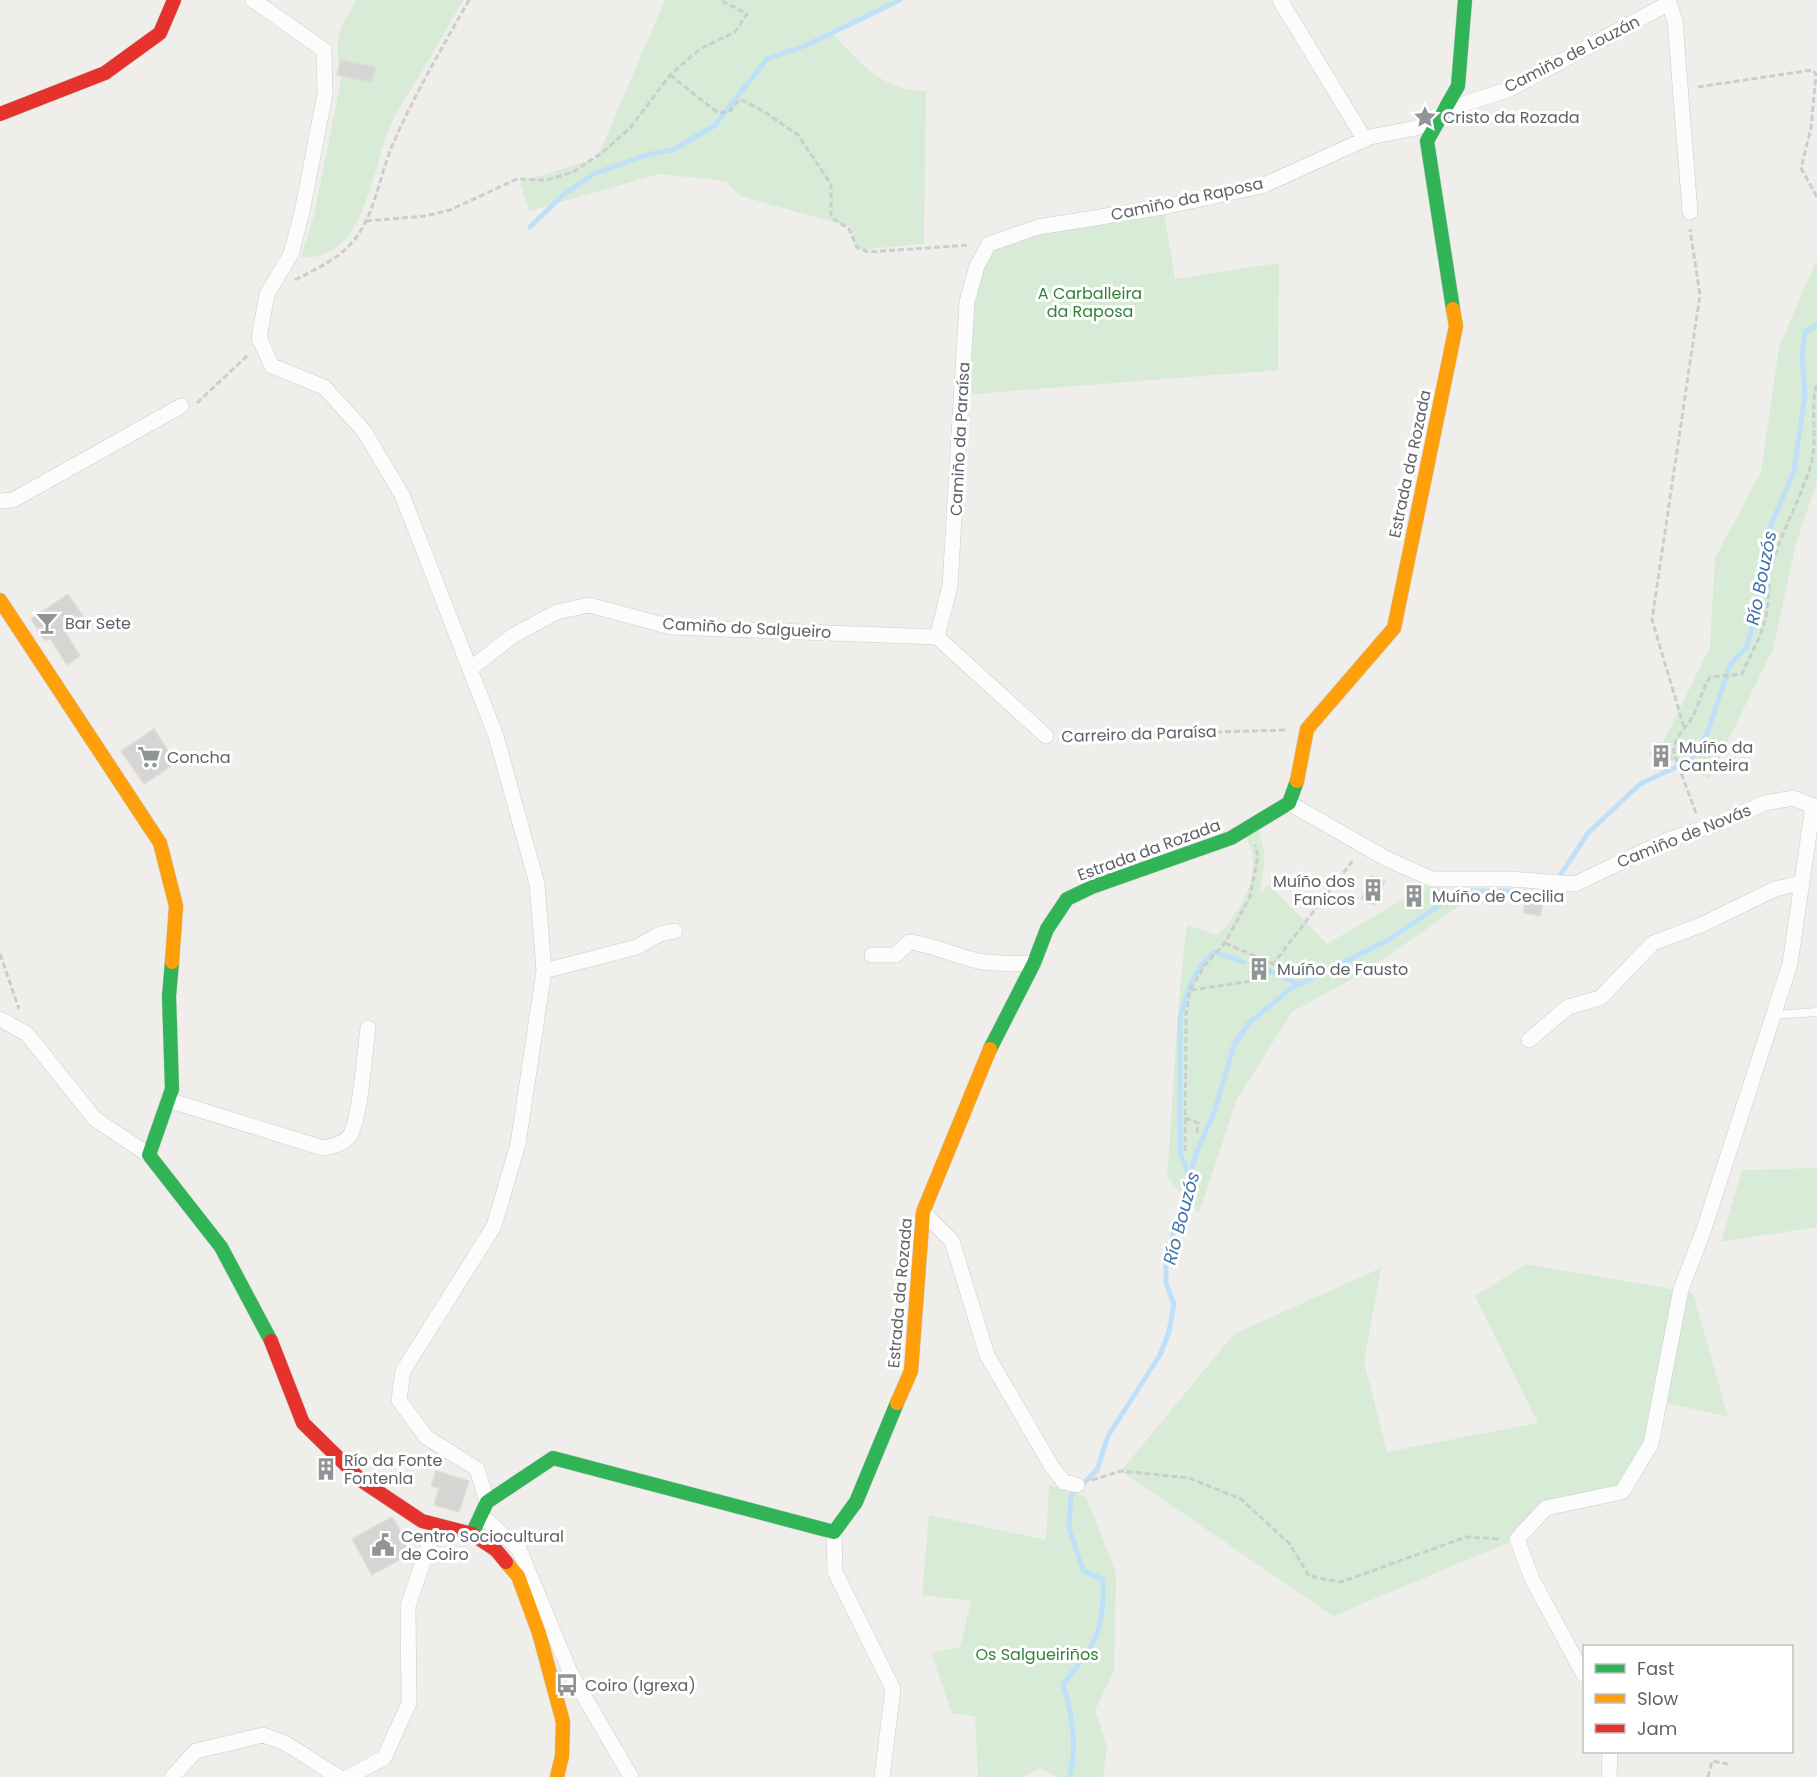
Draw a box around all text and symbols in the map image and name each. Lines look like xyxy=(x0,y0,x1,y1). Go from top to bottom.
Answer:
street label: Camiño de Louzán xyxy=(1500,10,1644,98)
place icon: Cristo da Rozada xyxy=(1412,104,1438,130)
place label: Cristo da Rozada xyxy=(1443,106,1580,129)
street label: Camiño da Raposa xyxy=(1109,172,1265,226)
park label: A Carballeira da Raposa xyxy=(1038,282,1142,323)
street label: Camiño da Paraísa xyxy=(944,361,976,517)
street label: Estrada da Rozada xyxy=(1383,388,1437,540)
water label: Río Bouzós xyxy=(1740,529,1782,627)
bar icon: Bar Sete xyxy=(34,610,60,636)
place label: Bar Sete xyxy=(65,612,131,635)
street label: Camiño do Salgueiro xyxy=(662,612,832,644)
street label: Carreiro da Paraísa xyxy=(1061,720,1217,748)
place label: Muíño da Canteira xyxy=(1679,736,1753,777)
building icon: Muíño da Canteira xyxy=(1648,743,1674,769)
supermarket icon: Concha xyxy=(136,744,162,770)
place label: Concha xyxy=(167,746,231,769)
street label: Camiño de Novás xyxy=(1613,799,1755,873)
street label: Estrada da Rozada xyxy=(1074,813,1224,887)
place label: Muíño dos Fanicos xyxy=(1273,870,1355,911)
building icon: Muíño dos Fanicos xyxy=(1360,877,1386,903)
building icon: Muíño de Cecilia xyxy=(1401,883,1427,909)
place label: Muíño de Cecilia xyxy=(1432,885,1564,908)
building icon: Muíño de Fausto xyxy=(1246,956,1272,982)
place label: Muíño de Fausto xyxy=(1277,958,1408,981)
water label: Río Bouzós xyxy=(1157,1169,1205,1267)
street label: Estrada da Rozada xyxy=(882,1217,918,1369)
place label: Río da Fonte Fontenla xyxy=(344,1449,442,1490)
building icon: Río da Fonte Fontenla xyxy=(313,1456,339,1482)
place label: Centro Sociocultural de Coiro xyxy=(401,1525,564,1566)
public building icon: Centro Sociocultural de Coiro xyxy=(370,1532,396,1558)
park label: Os Salgueiriños xyxy=(976,1643,1099,1666)
legend xyxy=(1583,1645,1793,1753)
text: Fast xyxy=(1637,1656,1674,1681)
bus stop icon: Coiro (Igrexa) xyxy=(554,1672,580,1698)
place label: Coiro (Igrexa) xyxy=(585,1674,696,1697)
text: Slow xyxy=(1637,1686,1679,1711)
text: Jam xyxy=(1637,1716,1677,1741)

